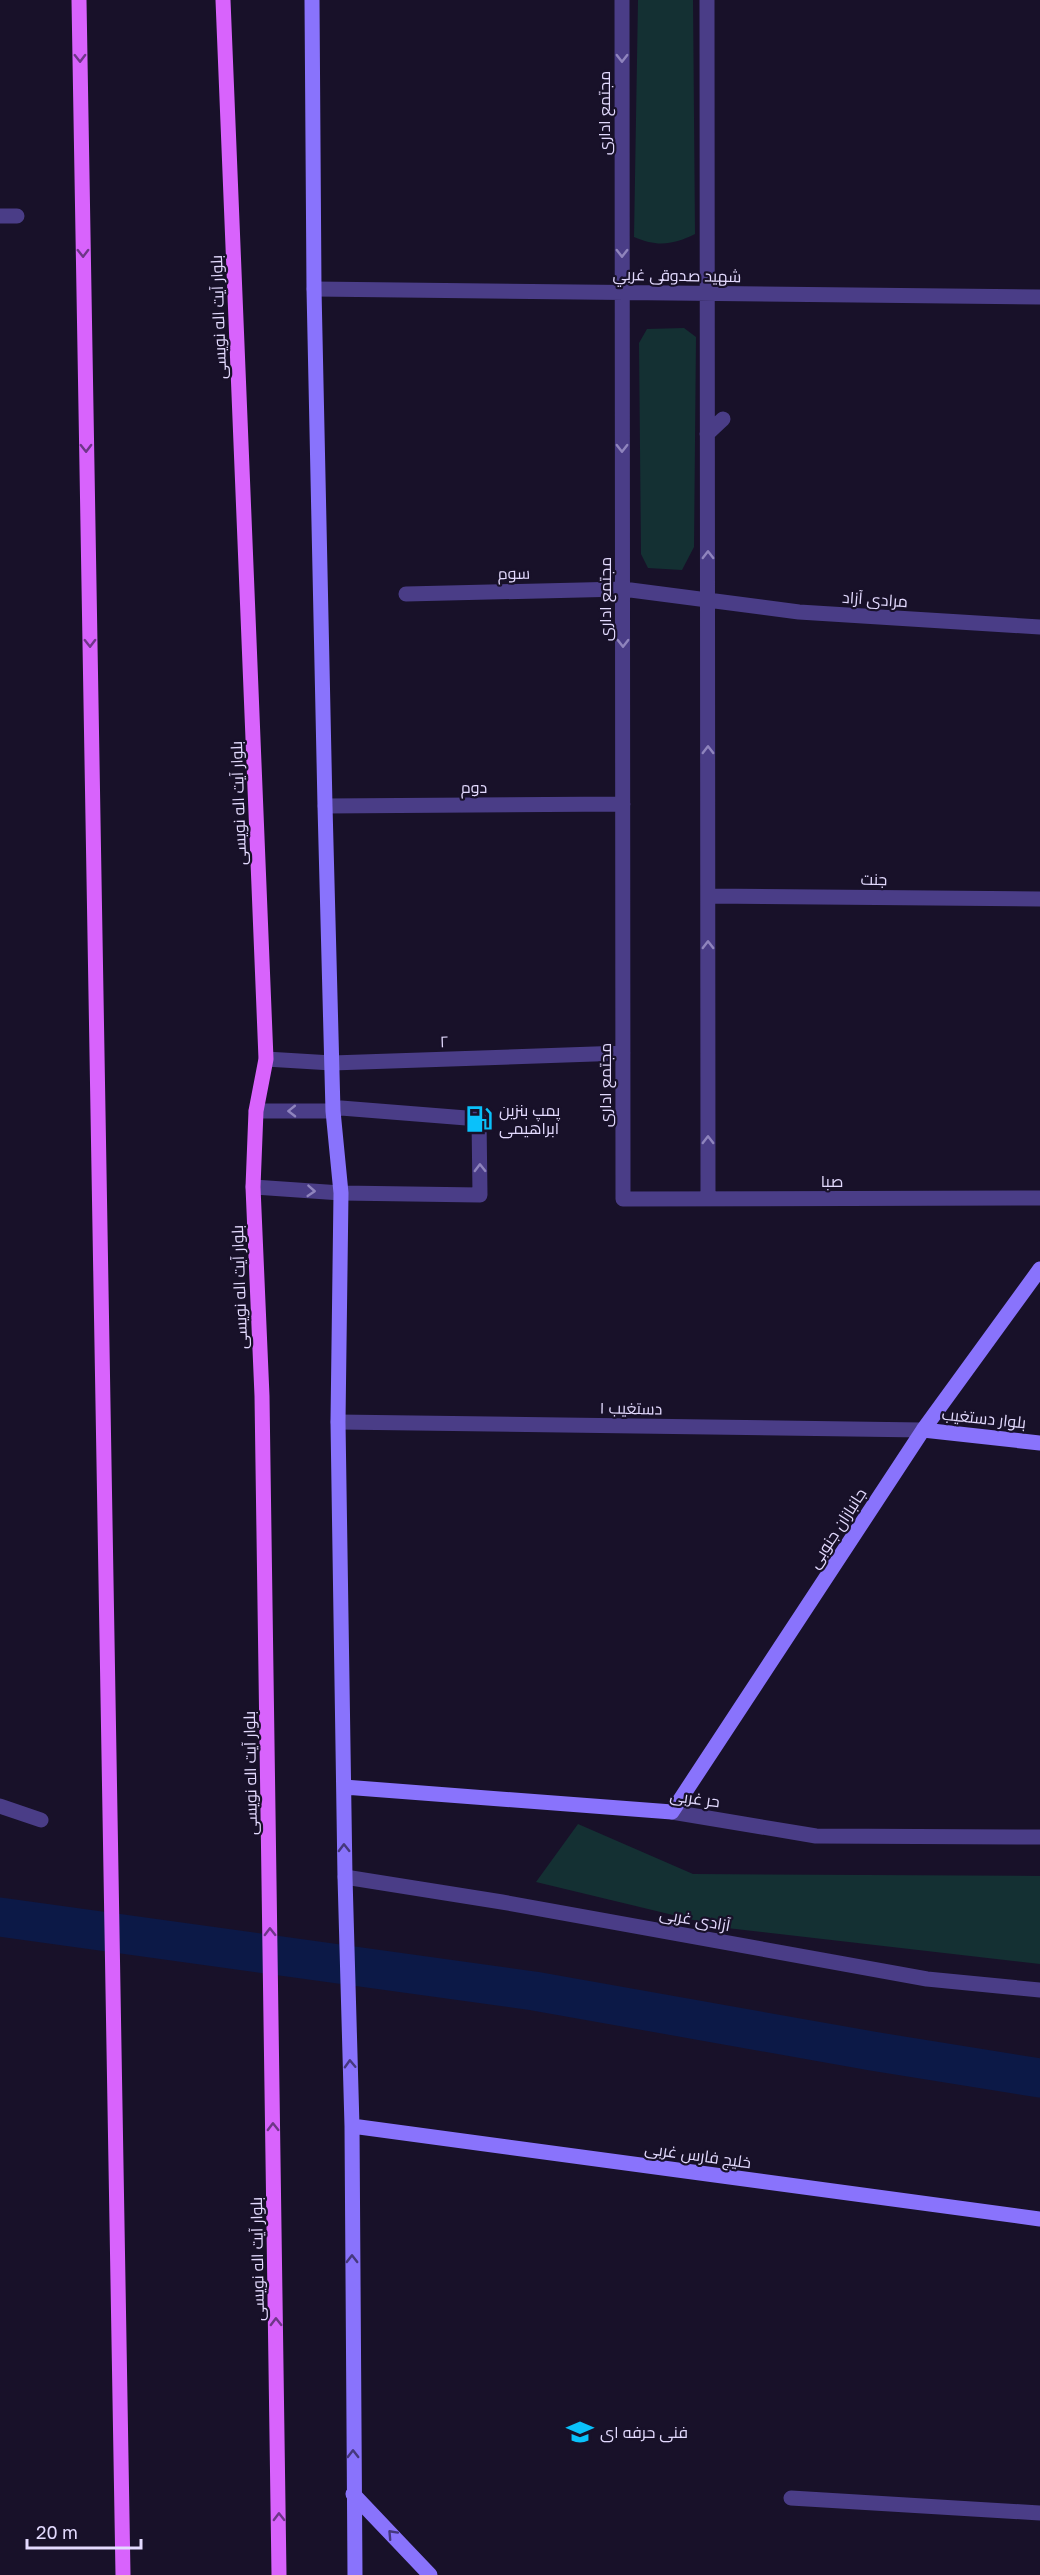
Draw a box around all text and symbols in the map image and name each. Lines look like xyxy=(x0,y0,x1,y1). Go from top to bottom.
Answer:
one-way arrow xyxy=(74,54,86,63)
one-way arrow xyxy=(616,54,628,63)
street label: مجتمع اداری xyxy=(594,71,616,155)
one-way arrow xyxy=(77,249,89,258)
one-way arrow xyxy=(616,249,628,258)
street label: بلوار آیت اله نویسی xyxy=(206,255,231,379)
street label: شهید صدوقی غربي xyxy=(612,264,742,290)
one-way arrow xyxy=(80,444,93,453)
one-way arrow xyxy=(616,444,628,453)
one-way arrow xyxy=(702,551,714,560)
street label: مجتمع اداری xyxy=(595,557,617,641)
street label: سوم xyxy=(498,563,530,585)
street label: مرادی آزاد xyxy=(841,587,909,612)
one-way arrow xyxy=(84,639,96,648)
one-way arrow xyxy=(617,639,629,648)
street label: بلوار آیت اله نویسی xyxy=(226,741,251,865)
one-way arrow xyxy=(702,746,714,755)
street label: دوم xyxy=(461,777,487,799)
street label: جنت xyxy=(860,869,888,889)
one-way arrow xyxy=(702,941,714,950)
street label: ۲ xyxy=(439,1031,449,1051)
street label: مجتمع اداری xyxy=(595,1043,617,1127)
place label: پمپ بنزین ابراهیمی xyxy=(499,1100,561,1139)
fuel station icon: پمپ بنزین ابراهیمی xyxy=(464,1104,494,1134)
one-way arrow xyxy=(287,1105,296,1117)
one-way arrow xyxy=(702,1136,714,1145)
one-way arrow xyxy=(473,1164,486,1173)
street label: صبا xyxy=(821,1171,843,1191)
one-way arrow xyxy=(307,1184,316,1197)
street label: بلوار آیت اله نویسی xyxy=(227,1225,252,1349)
street label: دستغیب ۱ xyxy=(600,1397,662,1419)
street label: بلوار دستغیب xyxy=(941,1404,1027,1432)
street label: جانبازان جنوبی xyxy=(804,1484,871,1572)
street label: بلوار آیت اله نویسی xyxy=(239,1711,262,1835)
street label: حر غربی xyxy=(669,1785,721,1812)
one-way arrow xyxy=(338,1843,350,1852)
street label: آزادی غربی xyxy=(658,1903,733,1936)
one-way arrow xyxy=(264,1927,276,1936)
one-way arrow xyxy=(344,2059,356,2068)
one-way arrow xyxy=(267,2122,279,2131)
street label: خلیج فارس غربی xyxy=(643,2138,752,2174)
street label: بلوار آیت اله نویسی xyxy=(246,2197,269,2321)
one-way arrow xyxy=(346,2254,358,2263)
one-way arrow xyxy=(270,2317,282,2326)
school or university icon: فنی حرفه ای xyxy=(565,2417,595,2447)
place label: فنی حرفه ای xyxy=(600,2422,688,2443)
one-way arrow xyxy=(347,2449,359,2458)
scale bar xyxy=(27,2512,141,2550)
one-way arrow xyxy=(272,2512,285,2521)
text: 20 m xyxy=(36,2521,78,2543)
one-way arrow xyxy=(388,2531,399,2542)

